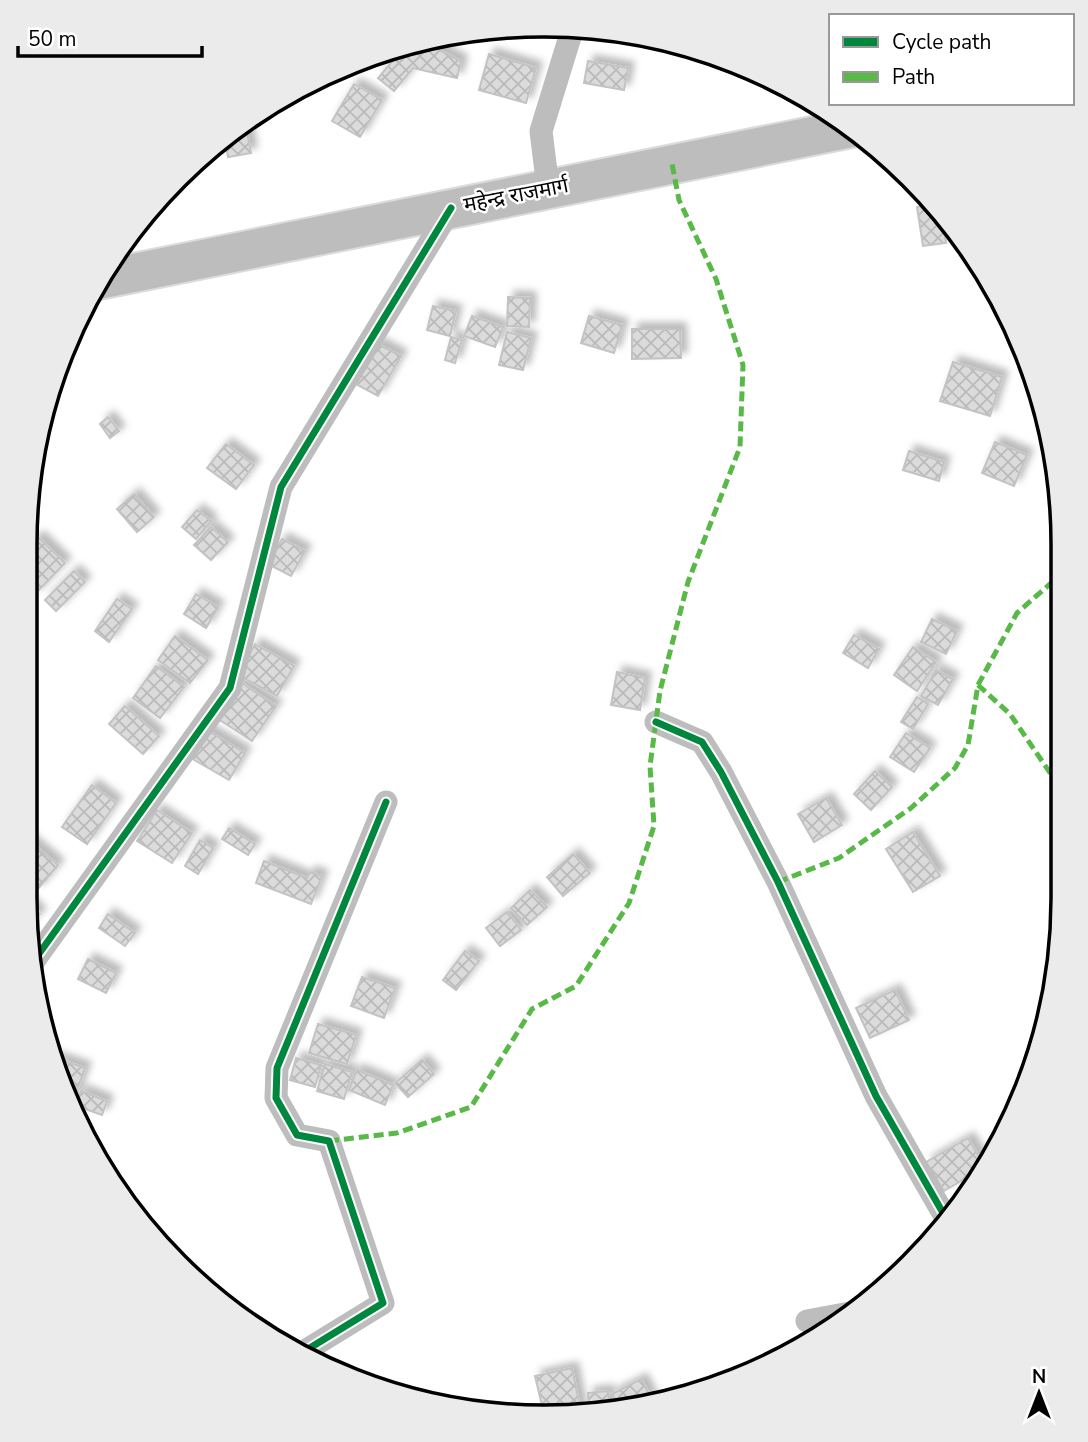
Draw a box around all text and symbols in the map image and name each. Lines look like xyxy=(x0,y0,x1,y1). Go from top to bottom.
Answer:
scale bar xyxy=(18,14,201,58)
legend xyxy=(829,14,1074,105)
text: 50 m xyxy=(28,25,77,53)
text: Cycle path xyxy=(892,28,991,56)
text: Path xyxy=(892,63,935,91)
street label: महेन्द्र राजमार्ग xyxy=(461,171,572,219)
north arrow xyxy=(1004,1358,1074,1428)
text: N xyxy=(1032,1364,1046,1390)

